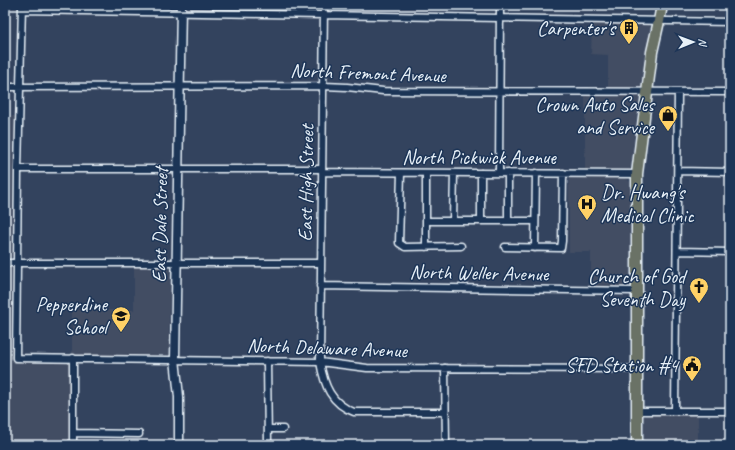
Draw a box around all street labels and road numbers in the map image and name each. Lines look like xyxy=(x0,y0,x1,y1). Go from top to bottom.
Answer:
street label: North Fremont Avenue xyxy=(290,58,448,88)
street label: East High Street xyxy=(292,122,320,242)
street label: North Pickwick Avenue xyxy=(402,145,557,170)
street label: East Dale Street xyxy=(146,164,174,283)
street label: North Weller Avenue xyxy=(409,259,550,287)
street label: North Delaware Avenue xyxy=(247,333,409,363)

